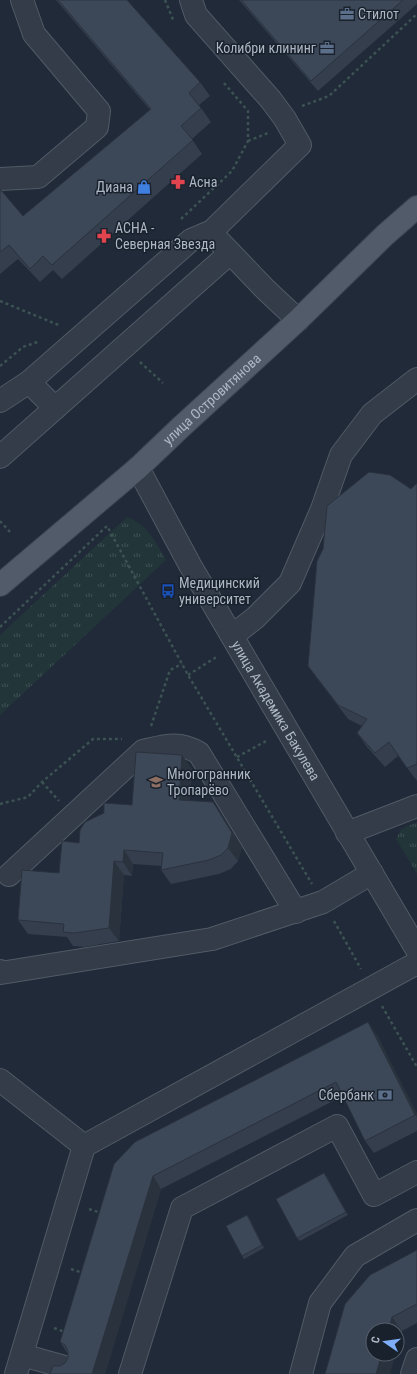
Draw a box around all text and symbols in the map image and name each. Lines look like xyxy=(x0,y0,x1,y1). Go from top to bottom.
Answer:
office icon: Стилот xyxy=(339,6,355,22)
place label: Стилот xyxy=(358,6,399,22)
place label: Колибри клининг xyxy=(216,40,316,56)
office icon: Колибри клининг xyxy=(319,40,335,56)
pharmacy icon: Асна xyxy=(170,174,186,190)
place label: Асна xyxy=(189,174,217,190)
place label: Диана xyxy=(96,179,133,195)
shop icon: Диана xyxy=(136,179,152,195)
place label: АСНА - Северная Звезда xyxy=(115,220,215,252)
pharmacy icon: АСНА - Северная Звезда xyxy=(96,228,112,244)
street label: улица Островитянова xyxy=(160,350,264,448)
place label: Медицинский университет xyxy=(179,575,260,607)
bus stop icon: Медицинский университет xyxy=(160,583,176,599)
street label: улица Академика Бакулева xyxy=(228,638,323,783)
place label: Многогранник Тропарёво xyxy=(167,766,251,798)
school or university icon: Многогранник Тропарёво xyxy=(148,774,164,790)
place label: Сбербанк xyxy=(318,1087,374,1103)
bank icon: Сбербанк xyxy=(377,1087,393,1103)
north arrow xyxy=(365,1322,405,1362)
text: С xyxy=(369,1335,383,1344)

